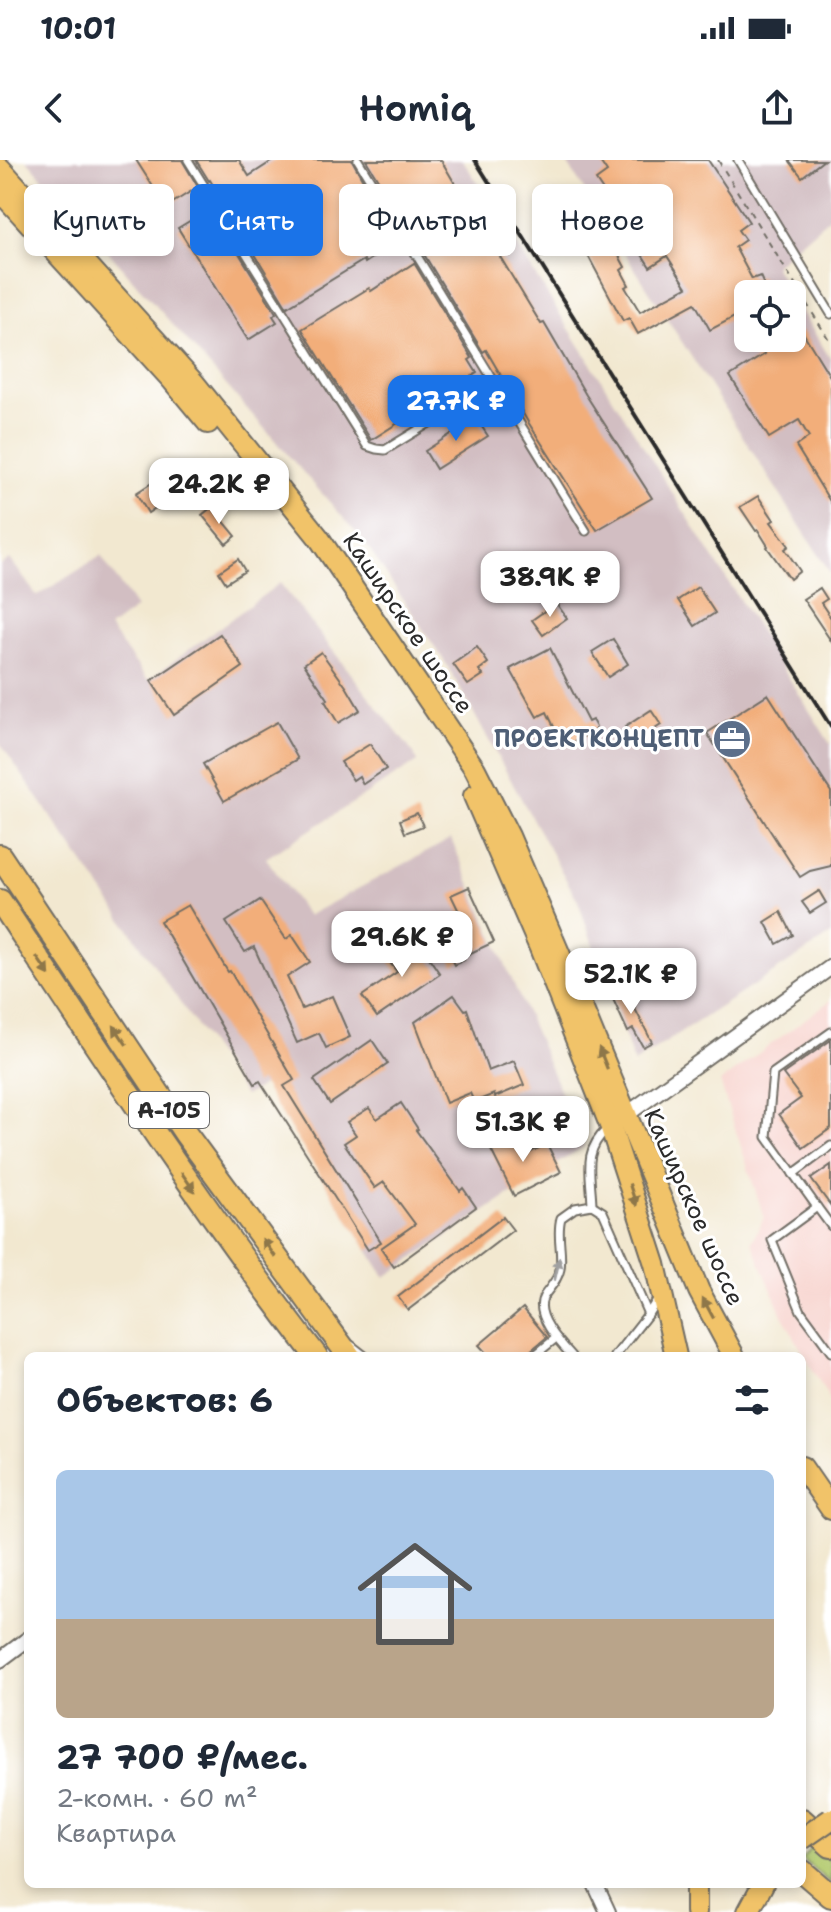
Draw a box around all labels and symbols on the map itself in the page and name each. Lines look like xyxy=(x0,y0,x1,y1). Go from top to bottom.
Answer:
pin: 27.7K ₽ xyxy=(382,375,530,443)
pin: 24.2K ₽ xyxy=(145,458,293,526)
street label: Каширское шоссе xyxy=(335,526,481,720)
pin: 38.9K ₽ xyxy=(476,551,624,619)
office icon: ПРОЕКТКОНЦЕПТ xyxy=(711,718,753,760)
place label: ПРОЕКТКОНЦЕПТ xyxy=(494,723,704,755)
pin: 29.6K ₽ xyxy=(328,911,476,979)
pin: 52.1K ₽ xyxy=(557,948,705,1016)
one-way arrow xyxy=(36,955,50,977)
one-way arrow xyxy=(112,1025,127,1046)
one-way arrow xyxy=(596,1046,609,1070)
road number: А-105 xyxy=(129,1092,209,1128)
pin: 51.3K ₽ xyxy=(449,1096,597,1164)
street label: Каширское шоссе xyxy=(636,1103,752,1311)
one-way arrow xyxy=(180,1171,196,1192)
one-way arrow xyxy=(627,1183,640,1207)
one-way arrow xyxy=(261,1238,277,1259)
one-way arrow xyxy=(552,1256,564,1281)
one-way arrow xyxy=(702,1297,715,1320)

